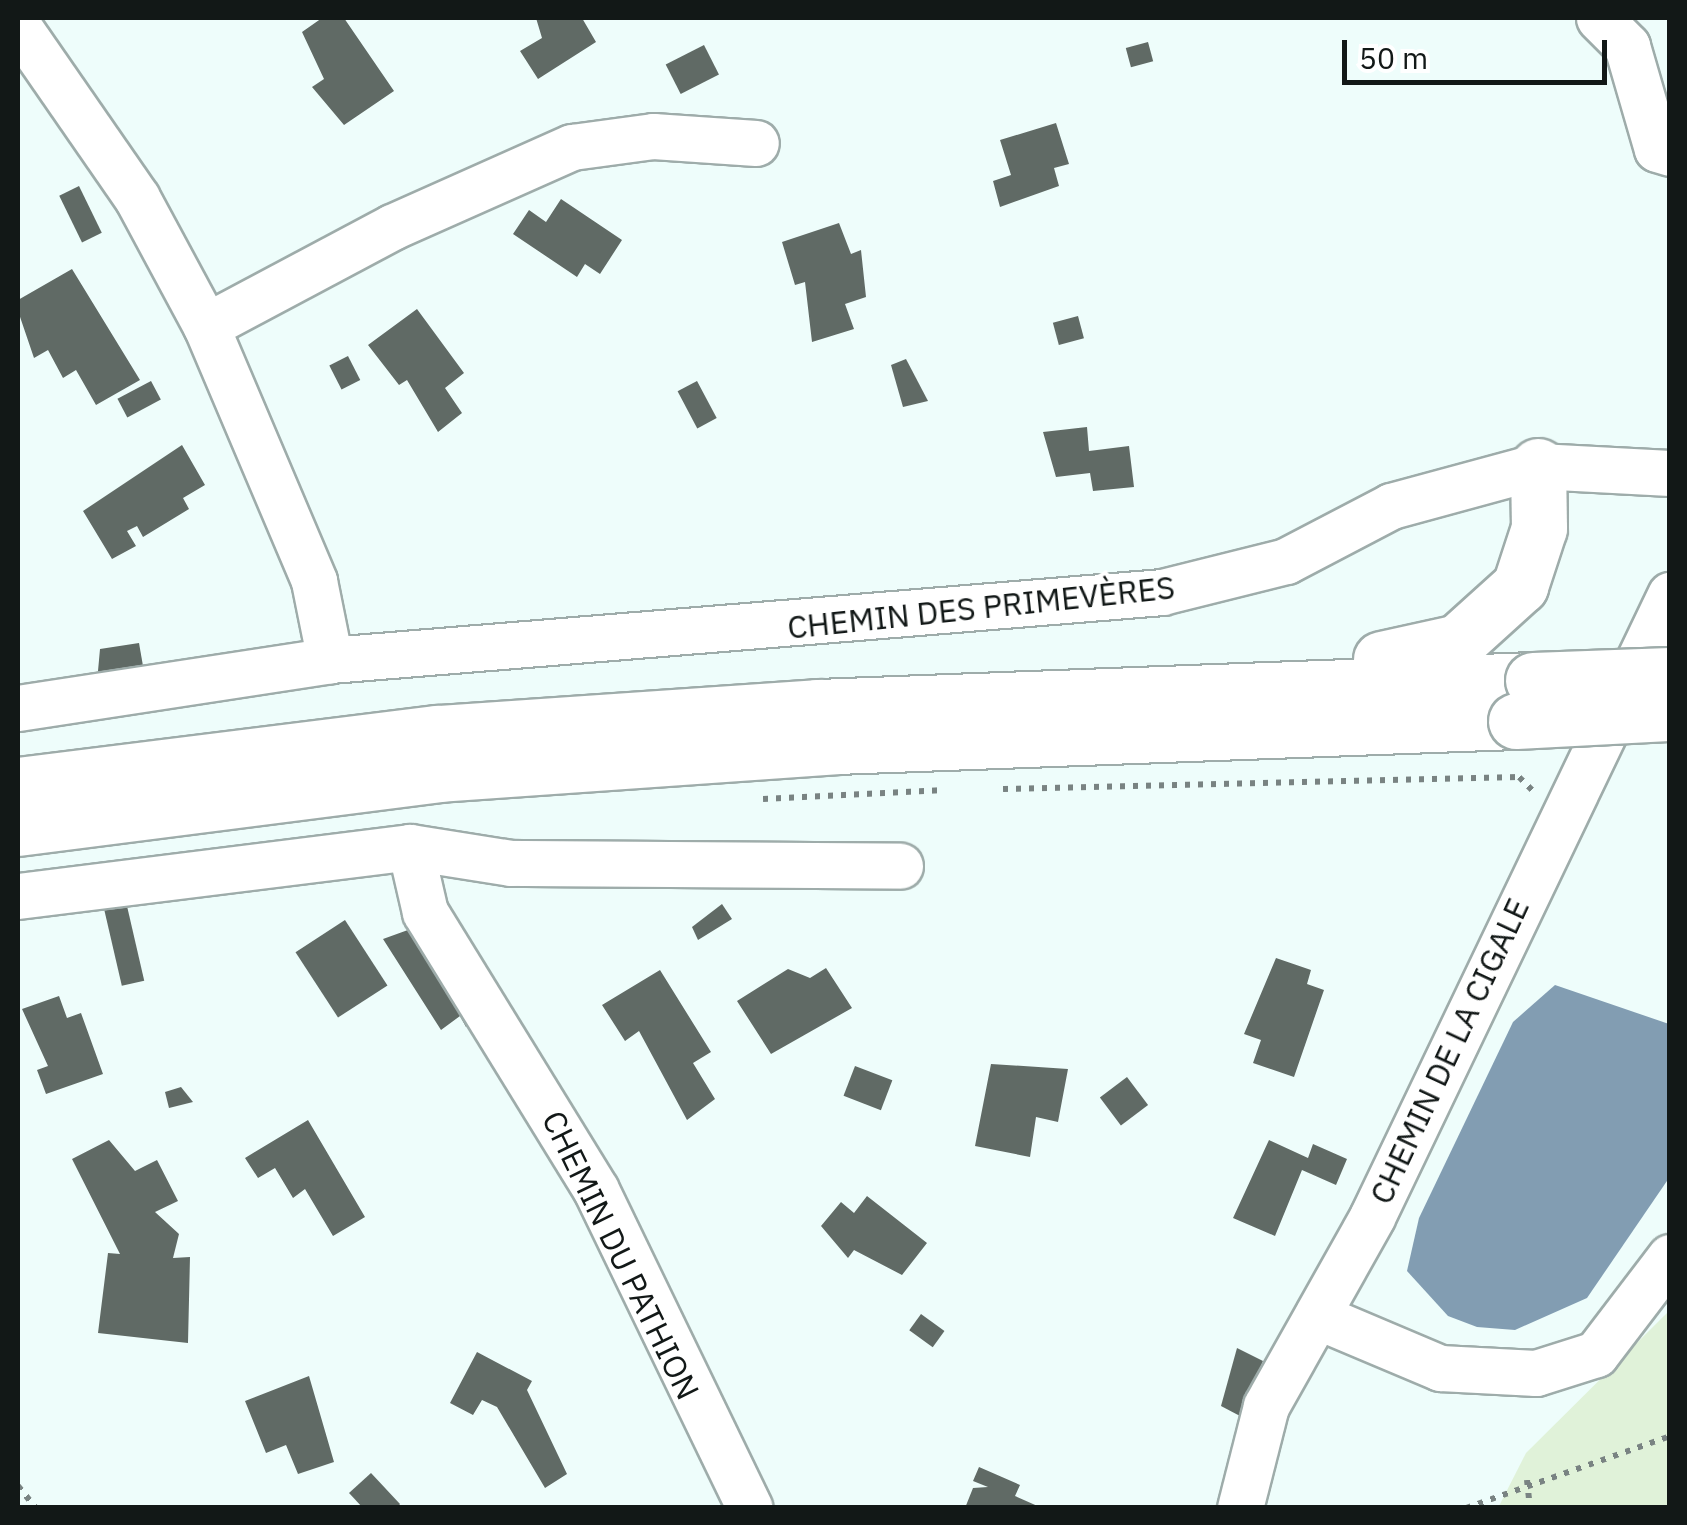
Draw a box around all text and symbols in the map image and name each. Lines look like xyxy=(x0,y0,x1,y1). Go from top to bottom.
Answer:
scale bar xyxy=(1347,20,1612,82)
text: 50 m xyxy=(1359,38,1428,77)
street label: CHEMIN DES PRIMEVÈRES xyxy=(785,568,1177,646)
street label: CHEMIN DE LA CIGALE xyxy=(1361,892,1537,1210)
street label: CHEMIN DU PATHION xyxy=(534,1104,708,1406)

